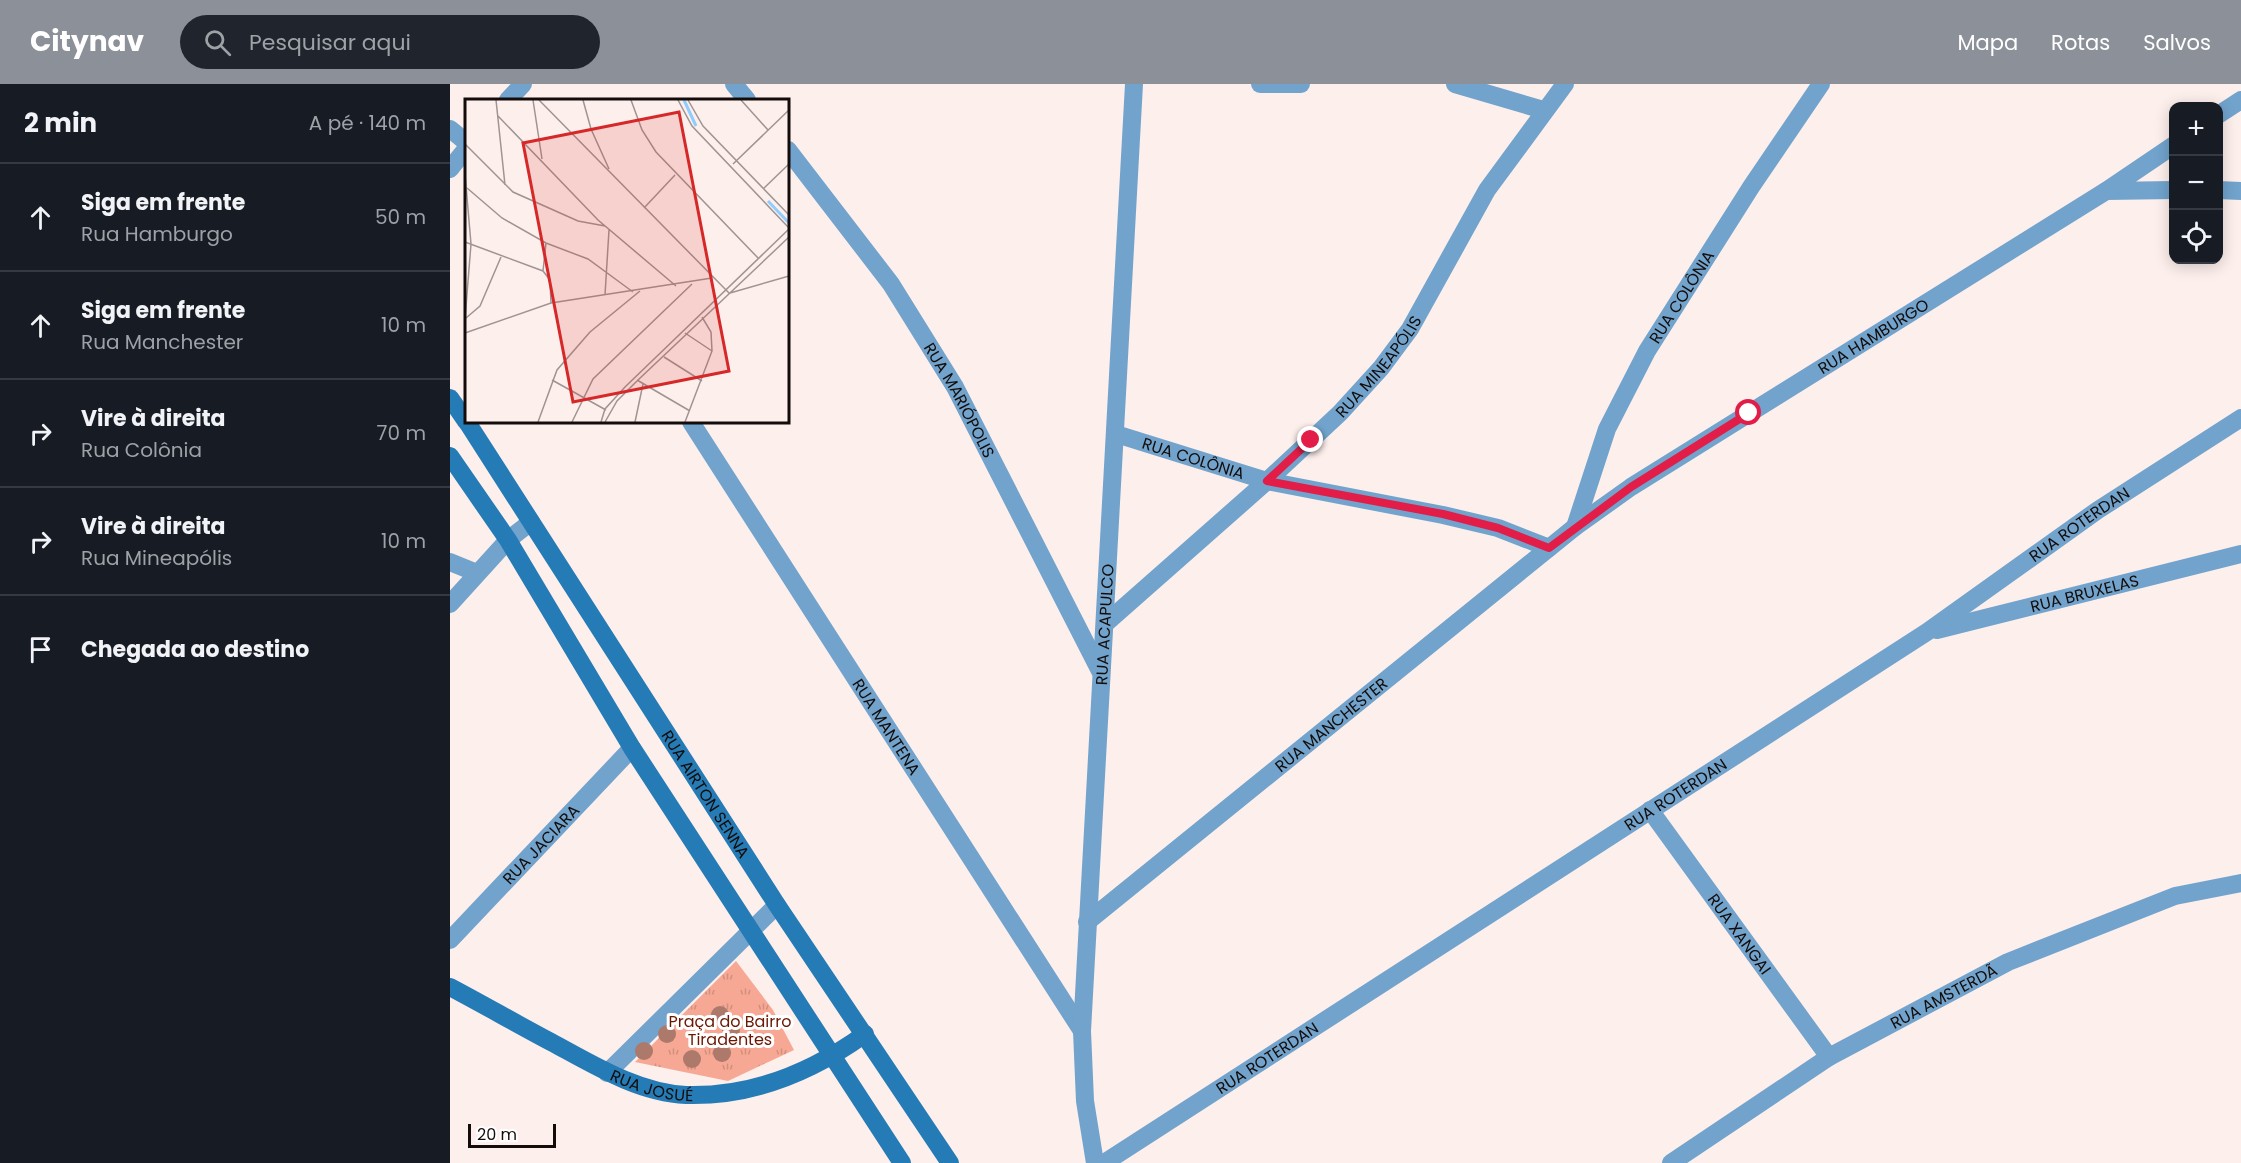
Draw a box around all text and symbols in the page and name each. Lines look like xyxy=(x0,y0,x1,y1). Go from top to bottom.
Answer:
search box xyxy=(180,15,600,69)
text: Citynav xyxy=(30,22,144,61)
icon: search xyxy=(201,26,234,59)
text: Pesquisar aqui xyxy=(249,27,411,58)
text: Mapa xyxy=(1957,28,2018,57)
text: Rotas xyxy=(2051,28,2110,57)
text: Salvos xyxy=(2143,28,2211,57)
inset map xyxy=(465,99,789,423)
map controls xyxy=(2169,102,2223,264)
button: + xyxy=(2169,102,2223,156)
text: 2 min xyxy=(24,105,97,141)
text: A pé · 140 m xyxy=(309,109,426,137)
button: − xyxy=(2169,156,2223,210)
text: Siga em frente xyxy=(81,187,245,218)
icon: ahead xyxy=(24,201,57,234)
text: 50 m xyxy=(375,203,426,231)
button: locate xyxy=(2169,210,2223,264)
text: Rua Hamburgo xyxy=(81,220,233,248)
street label: RUA COLÔNIA xyxy=(1644,246,1720,348)
street label: RUA HAMBURGO xyxy=(1814,293,1933,380)
text: Siga em frente xyxy=(81,295,245,326)
icon: ahead xyxy=(24,309,57,342)
text: 10 m xyxy=(381,311,426,339)
street label: RUA MINEAPÓLIS xyxy=(1330,311,1427,423)
text: Rua Manchester xyxy=(81,328,243,356)
street label: RUA MARIÓPOLIS xyxy=(918,338,1000,462)
route start xyxy=(1735,399,1761,425)
text: Vire à direita xyxy=(81,403,226,434)
icon: right xyxy=(24,417,57,450)
text: 70 m xyxy=(377,419,426,447)
route end xyxy=(1297,426,1323,452)
street label: RUA COLÔNIA xyxy=(1139,432,1247,485)
text: Rua Colônia xyxy=(81,436,202,464)
street label: RUA ROTERDAN xyxy=(2024,482,2134,568)
text: Vire à direita xyxy=(81,511,226,542)
icon: right xyxy=(24,525,57,558)
text: 10 m xyxy=(381,527,426,555)
text: Rua Mineapólis xyxy=(81,544,232,572)
street label: RUA ACAPULCO xyxy=(1090,563,1120,686)
street label: RUA BRUXELAS xyxy=(2028,569,2141,618)
icon: arrive xyxy=(24,633,57,666)
text: Chegada ao destino xyxy=(81,634,309,665)
street label: RUA MANCHESTER xyxy=(1270,672,1393,778)
street label: RUA MANTENA xyxy=(847,674,926,780)
street label: RUA AIRTON SENNA xyxy=(656,726,755,863)
street label: RUA ROTERDAN xyxy=(1620,753,1731,836)
street label: RUA JACIARA xyxy=(498,799,585,890)
street label: RUA XANGAI xyxy=(1702,889,1777,979)
street label: RUA AMSTERDÃ xyxy=(1886,959,2002,1035)
park label: Praça do Bairro Tiradentes xyxy=(669,1010,791,1051)
street label: RUA ROTERDAN xyxy=(1212,1017,1323,1100)
street label: RUA JOSUÉ xyxy=(607,1064,693,1107)
scale bar xyxy=(468,1121,556,1148)
text: 20 m xyxy=(477,1123,517,1146)

